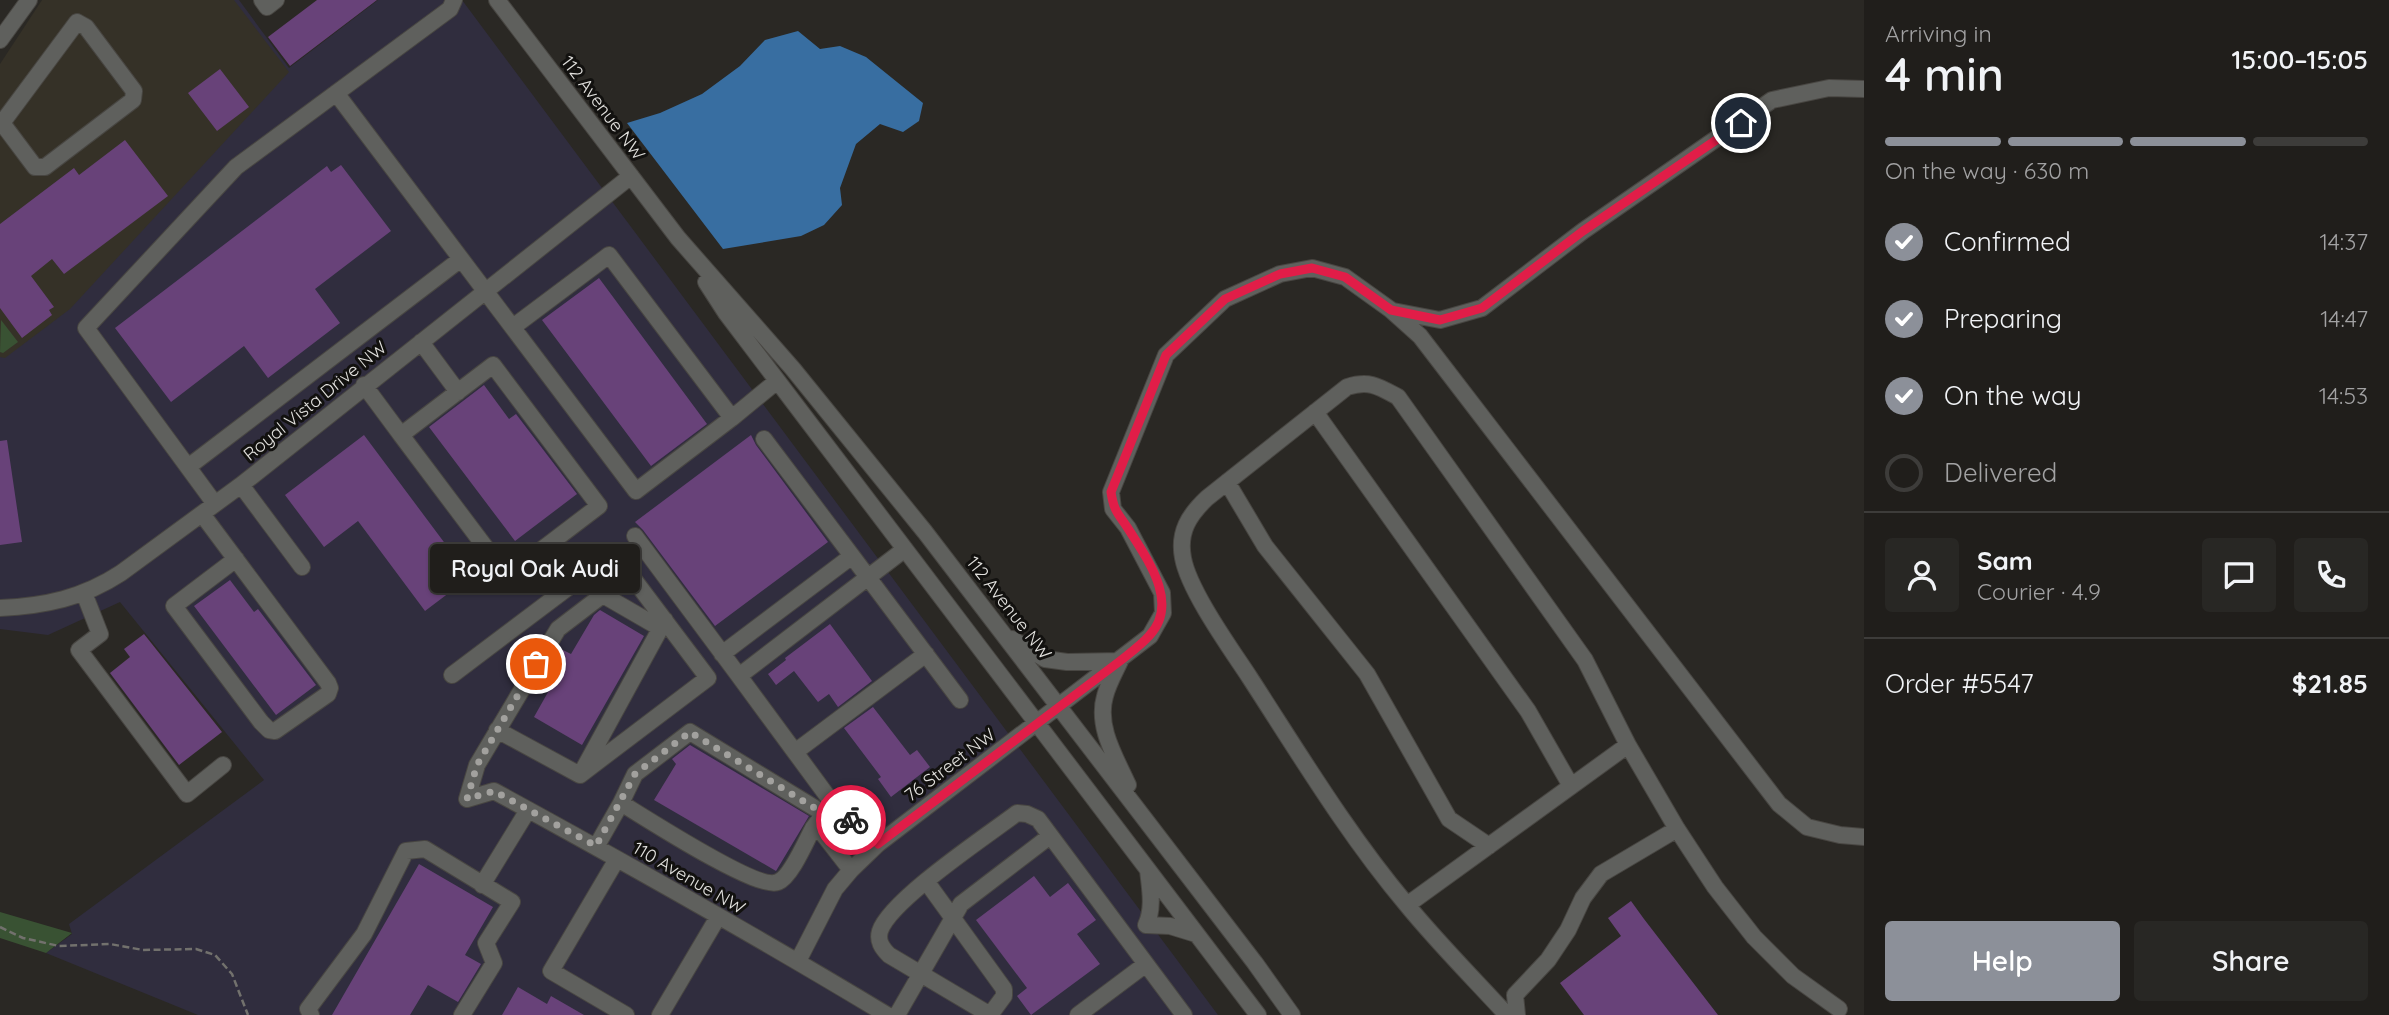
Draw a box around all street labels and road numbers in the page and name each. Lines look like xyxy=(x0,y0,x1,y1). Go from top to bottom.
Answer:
street label: 112 Avenue NW xyxy=(557,51,650,165)
street label: Royal Vista Drive NW xyxy=(238,336,391,466)
street label: 112 Avenue NW xyxy=(962,551,1057,664)
street label: 76 Street NW xyxy=(900,723,1000,806)
street label: 110 Avenue NW xyxy=(629,836,750,919)

